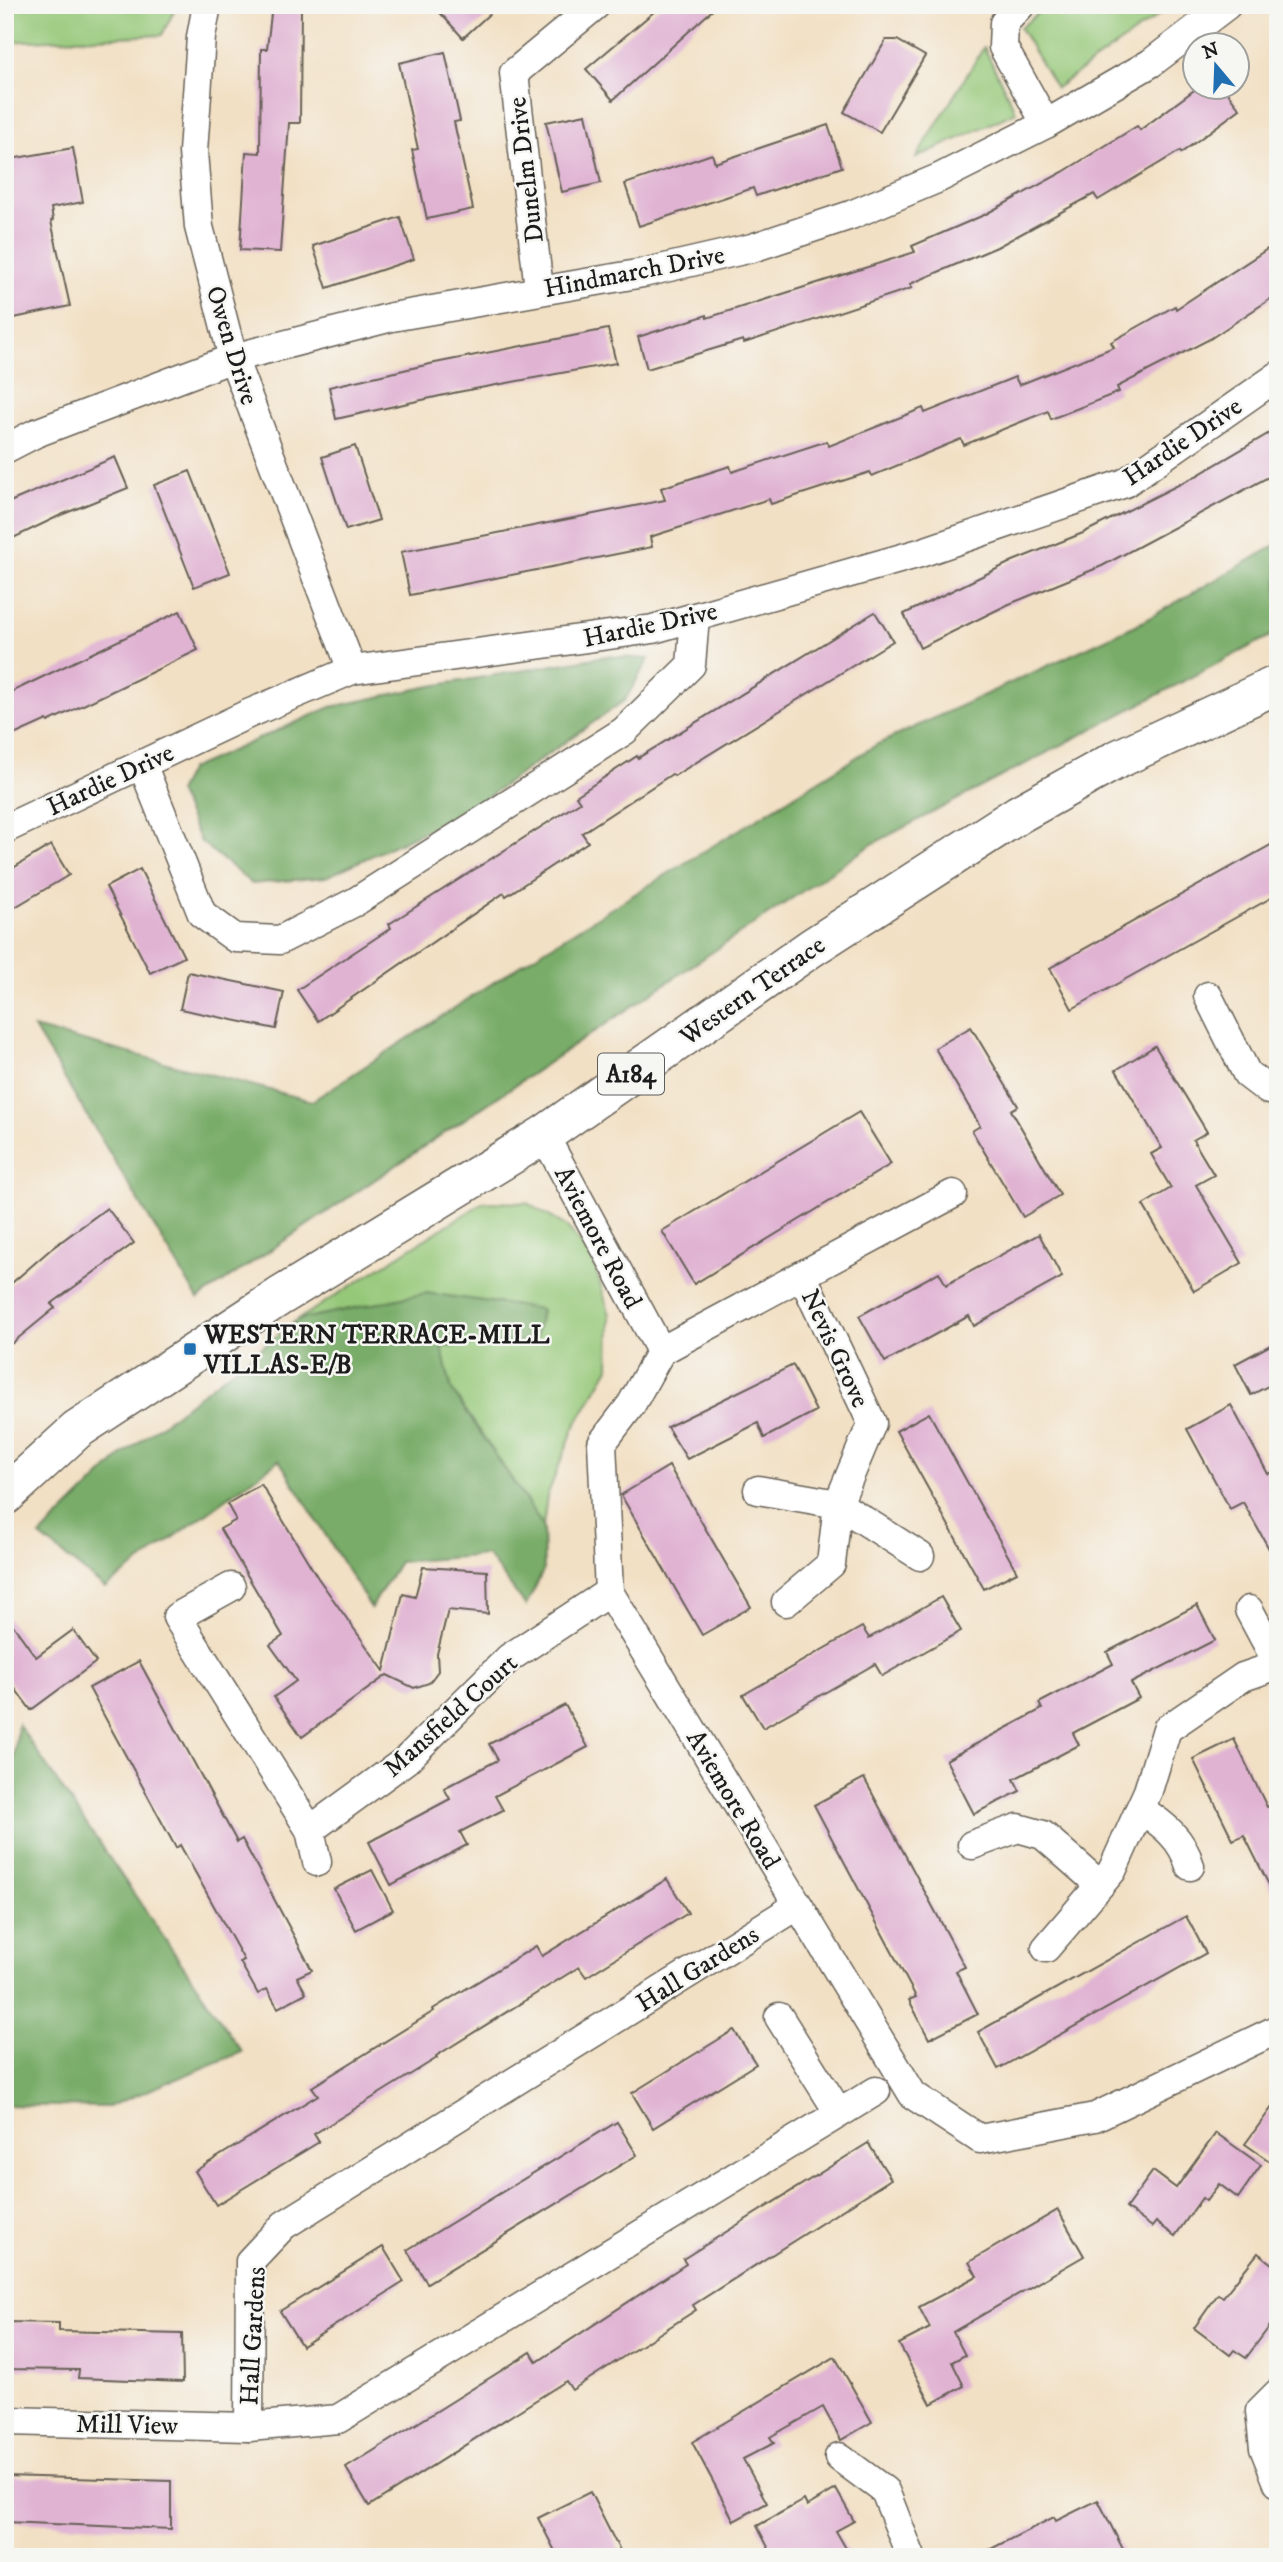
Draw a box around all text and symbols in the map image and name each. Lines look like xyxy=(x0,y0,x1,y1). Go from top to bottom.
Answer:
north arrow xyxy=(1182,32,1252,102)
text: N xyxy=(1200,38,1222,65)
street label: Dunelm Drive xyxy=(501,95,552,245)
street label: Hindmarch Drive xyxy=(541,239,727,306)
street label: Owen Drive xyxy=(198,282,265,409)
street label: Hardie Drive xyxy=(1117,390,1249,494)
street label: Hardie Drive xyxy=(580,595,720,656)
street label: Hardie Drive xyxy=(42,737,179,824)
street label: Western Terrace xyxy=(673,929,832,1054)
road number: A184 xyxy=(598,1054,664,1094)
street label: Aviemore Road xyxy=(546,1161,649,1315)
street label: Nevis Grove xyxy=(793,1284,876,1413)
place label: WESTERN TERRACE-MILL VILLAS-E/B xyxy=(203,1319,550,1382)
marker: WESTERN TERRACE-MILL VILLAS-E/B xyxy=(182,1341,198,1357)
street label: Mansfield Court xyxy=(377,1647,525,1785)
street label: Aviemore Road xyxy=(678,1724,787,1876)
street label: Hall Gardens xyxy=(630,1918,765,2020)
street label: Hall Gardens xyxy=(233,2266,274,2406)
street label: Mill View xyxy=(76,2408,179,2443)

